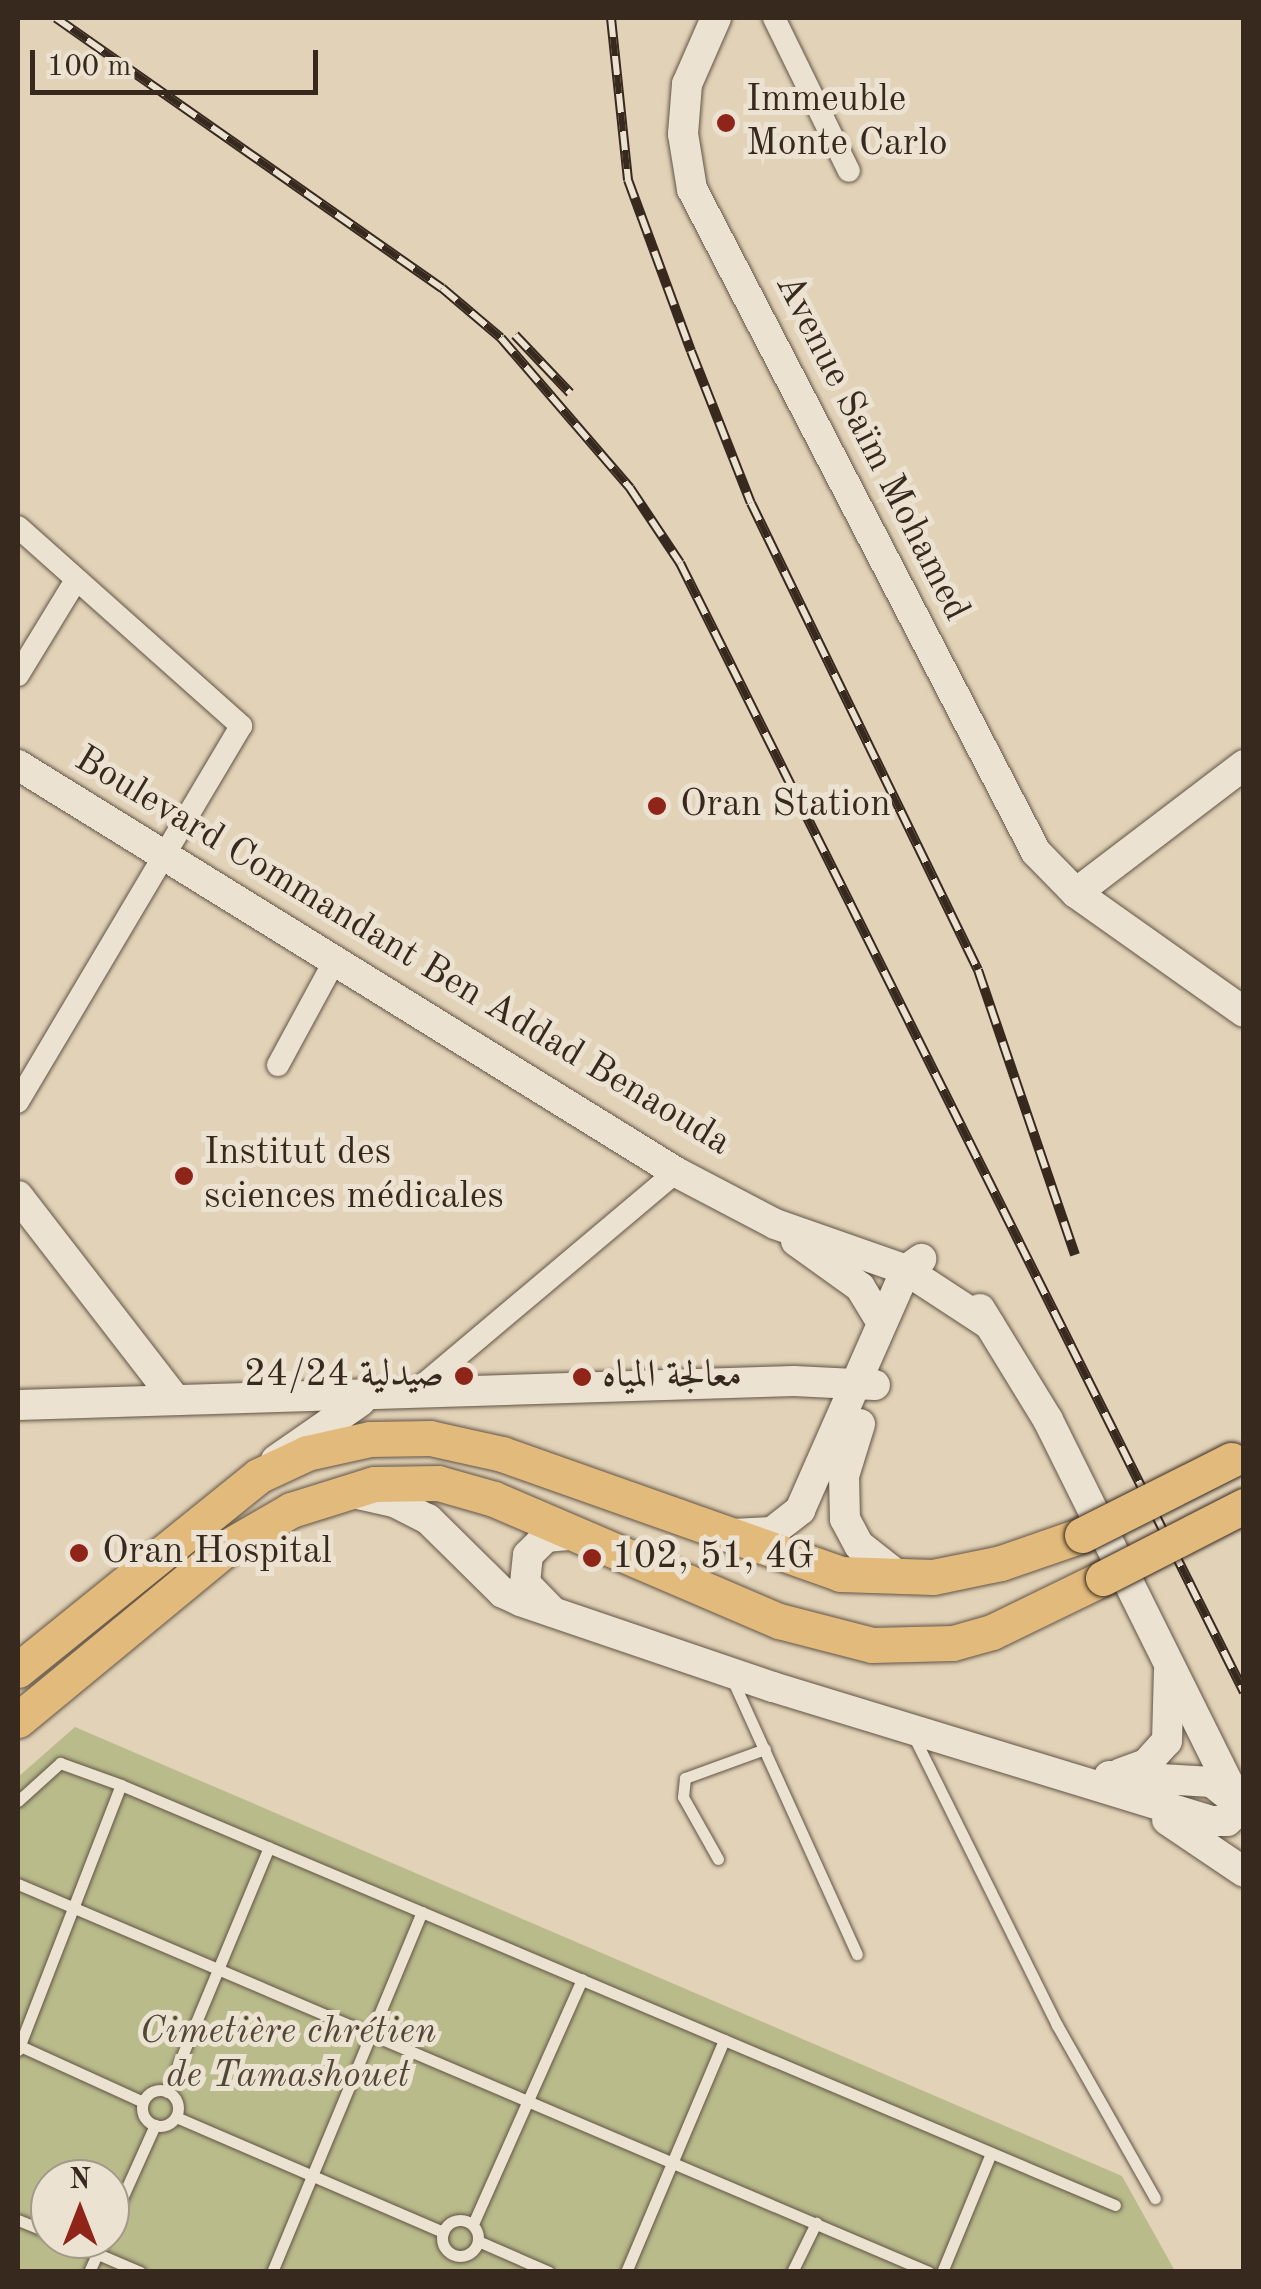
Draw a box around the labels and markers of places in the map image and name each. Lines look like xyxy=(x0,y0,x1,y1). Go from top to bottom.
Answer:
place label: Immeuble Monte Carlo xyxy=(746,78,948,168)
marker: Immeuble Monte Carlo xyxy=(715,112,737,134)
place label: Oran Station xyxy=(680,783,891,829)
marker: Oran Station xyxy=(644,793,670,819)
place label: Institut des sciences médicales xyxy=(204,1131,504,1220)
marker: Institut des sciences médicales xyxy=(173,1165,195,1187)
place label: صيدلية 24/24 xyxy=(244,1353,444,1399)
place label: معالجة المياه xyxy=(602,1354,742,1400)
marker: صيدلية 24/24 xyxy=(453,1365,475,1387)
marker: معالجة المياه xyxy=(571,1366,593,1388)
place label: Oran Hospital xyxy=(102,1530,332,1576)
place label: 102, 51, 4G xyxy=(612,1535,814,1581)
marker: Oran Hospital xyxy=(66,1540,92,1566)
marker: 102, 51, 4G xyxy=(581,1547,603,1569)

